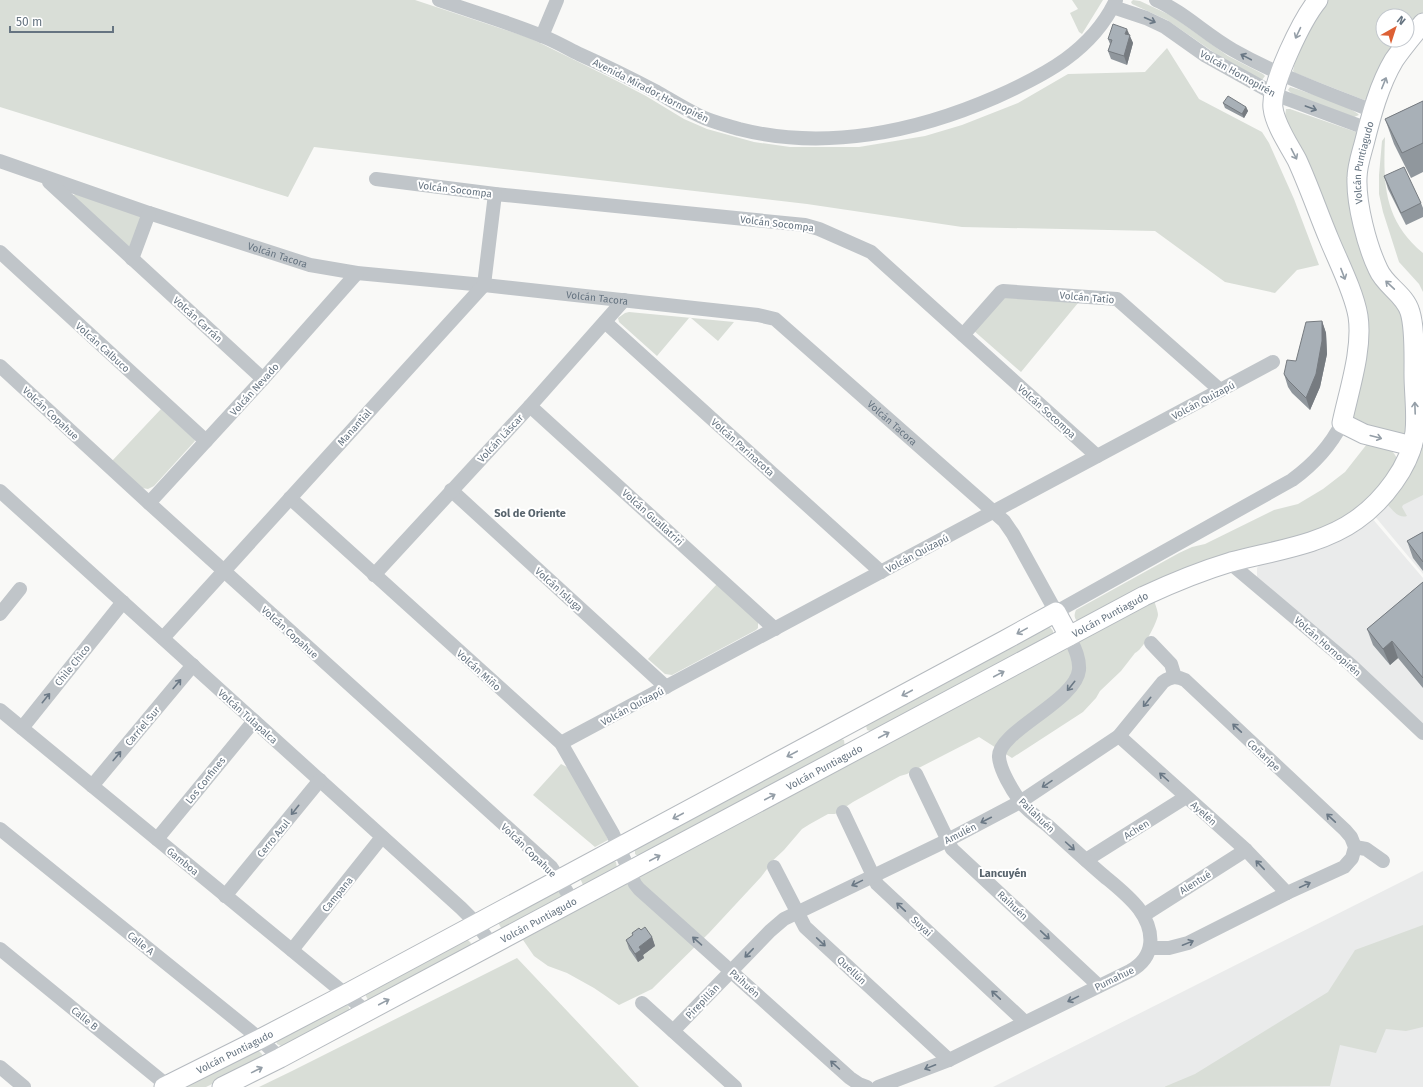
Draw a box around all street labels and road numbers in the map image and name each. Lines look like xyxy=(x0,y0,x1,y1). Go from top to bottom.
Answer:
street label: Volcán Hornopirén xyxy=(1198,48,1277,100)
street label: Avenida Mirador Hornopirén xyxy=(591,56,711,125)
street label: Volcán Puntiagudo xyxy=(1352,120,1377,205)
street label: Volcán Socompa xyxy=(417,180,492,200)
street label: Volcán Socompa xyxy=(739,214,814,234)
street label: Volcán Tacora xyxy=(246,240,309,271)
street label: Volcán Tacora xyxy=(565,289,629,308)
street label: Volcán Tatio xyxy=(1059,290,1115,306)
street label: Volcán Carrán xyxy=(170,294,224,345)
street label: Volcán Calbuco xyxy=(73,320,132,375)
street label: Volcán Nevado xyxy=(228,361,282,419)
street label: Volcán Quizapú xyxy=(1169,378,1237,423)
street label: Volcán Socompa xyxy=(1015,382,1078,441)
street label: Volcán Copahue xyxy=(20,385,81,443)
street label: Volcán Tacora xyxy=(865,398,919,448)
street label: Manantial xyxy=(335,407,374,448)
street label: Volcán Láscar xyxy=(475,412,526,465)
street label: Volcán Parinacota xyxy=(708,416,776,479)
street label: Volcán Guallatriri xyxy=(619,487,686,549)
street label: Volcán Quizapú xyxy=(883,531,951,576)
street label: Volcán Isluga xyxy=(532,565,584,614)
street label: Volcán Puntiagudo xyxy=(1070,590,1150,640)
street label: Volcán Copahue xyxy=(258,604,320,661)
street label: Volcán Hornopirén xyxy=(1292,615,1363,679)
street label: Chile Chico xyxy=(52,642,93,689)
street label: Volcán Miño xyxy=(454,648,503,694)
street label: Volcán Quizapú xyxy=(598,684,666,729)
street label: Volcán Tulapalca xyxy=(215,687,279,747)
street label: Carriel Sur xyxy=(123,704,163,749)
street label: Coñaripe xyxy=(1244,737,1282,774)
street label: Volcán Puntiagudo xyxy=(785,743,865,793)
street label: Los Confines xyxy=(183,755,228,806)
street label: Pailahuén xyxy=(1016,796,1057,836)
street label: Ayelén xyxy=(1188,799,1219,828)
street label: Cerro Azul xyxy=(255,817,293,860)
street label: Achen xyxy=(1122,817,1151,842)
street label: Volcán Copahue xyxy=(498,821,558,880)
street label: Amulén xyxy=(942,821,978,847)
street label: Gamboa xyxy=(164,845,201,878)
street label: Alentué xyxy=(1178,869,1213,897)
street label: Campana xyxy=(320,874,356,915)
street label: Raihuén xyxy=(995,889,1030,923)
street label: Volcán Puntiagudo xyxy=(499,895,579,946)
street label: Suyai xyxy=(908,914,934,940)
street label: Calle A xyxy=(125,930,156,958)
street label: Quellún xyxy=(834,953,869,987)
street label: Pumahue xyxy=(1093,964,1136,994)
street label: Paihuén xyxy=(727,967,762,1000)
street label: Pirepillán xyxy=(683,982,722,1022)
street label: Calle B xyxy=(69,1004,100,1033)
street label: Volcán Puntiagudo xyxy=(195,1028,276,1077)

